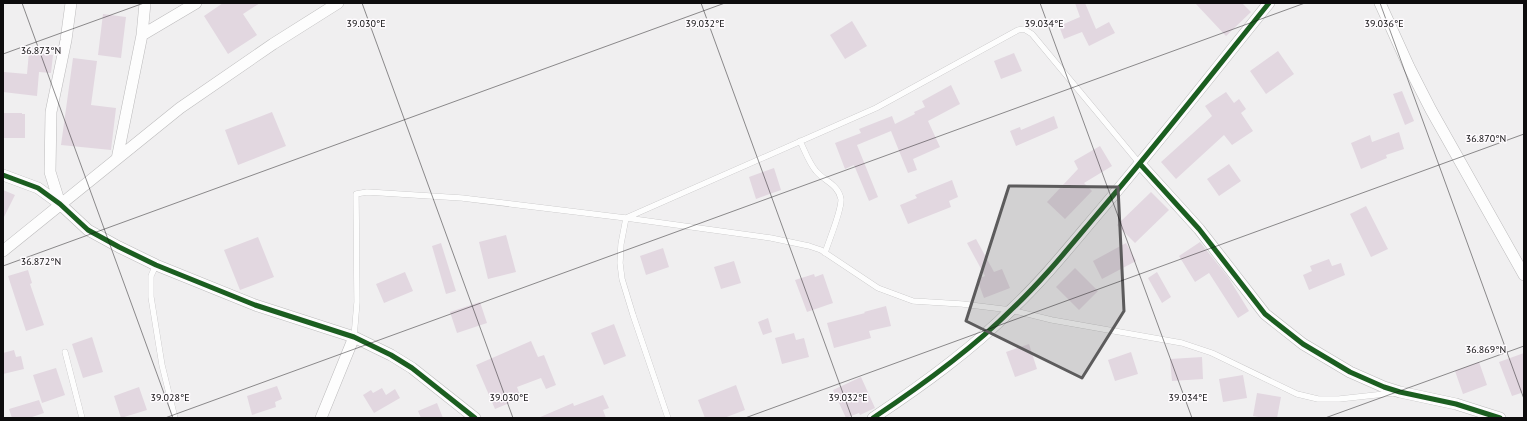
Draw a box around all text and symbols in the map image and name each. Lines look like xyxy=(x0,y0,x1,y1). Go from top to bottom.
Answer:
text: 39.030°E xyxy=(347,17,386,30)
text: 39.032°E xyxy=(686,17,725,30)
text: 39.034°E xyxy=(1025,17,1064,30)
text: 39.036°E xyxy=(1365,17,1404,30)
text: 36.873°N xyxy=(21,44,61,57)
text: 36.870°N xyxy=(1466,132,1506,145)
text: 36.872°N xyxy=(21,255,61,268)
text: 36.869°N xyxy=(1466,343,1506,356)
text: 39.028°E xyxy=(151,391,190,404)
text: 39.030°E xyxy=(490,391,529,404)
text: 39.032°E xyxy=(829,391,868,404)
text: 39.034°E xyxy=(1169,391,1208,404)

